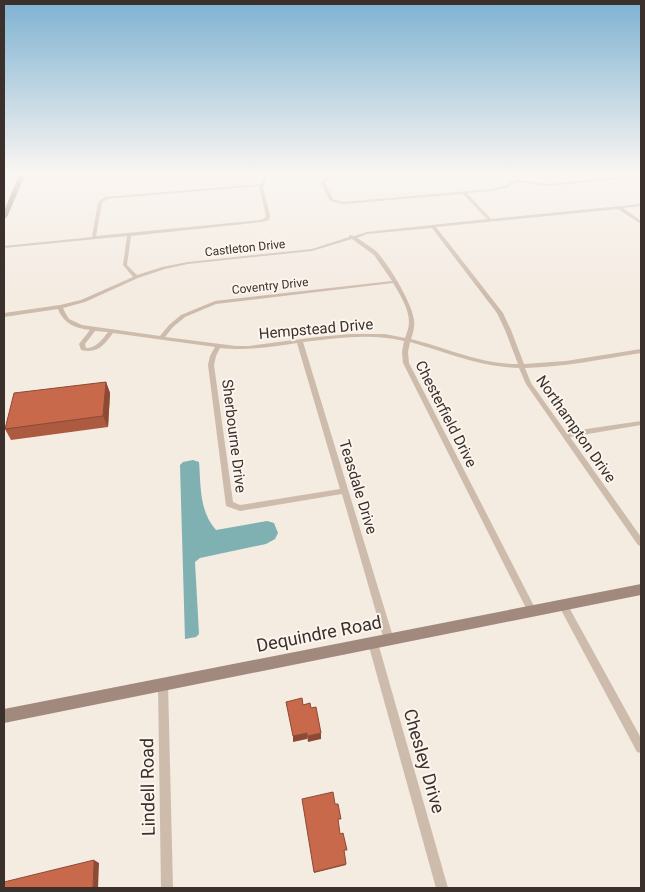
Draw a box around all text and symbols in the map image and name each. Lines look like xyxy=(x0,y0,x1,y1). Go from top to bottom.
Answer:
street label: Castleton Drive xyxy=(204,237,286,259)
street label: Coventry Drive xyxy=(231,275,309,297)
street label: Hempstead Drive xyxy=(258,315,374,343)
street label: Chesterfield Drive xyxy=(411,358,481,470)
street label: Northampton Drive xyxy=(532,372,620,486)
street label: Sherbourne Drive xyxy=(218,378,250,494)
street label: Teasdale Drive xyxy=(335,438,381,536)
street label: Dequindre Road xyxy=(254,611,383,656)
street label: Chesley Drive xyxy=(400,706,449,816)
street label: Lindell Road xyxy=(136,738,159,836)

